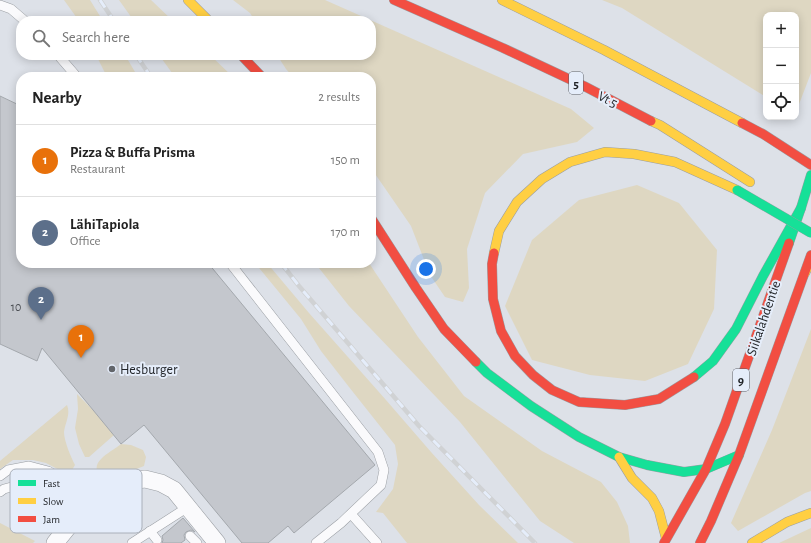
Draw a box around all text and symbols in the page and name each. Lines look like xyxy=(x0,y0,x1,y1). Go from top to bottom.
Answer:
map controls xyxy=(763,12,799,120)
button: + xyxy=(763,12,799,48)
search box xyxy=(16,16,376,60)
icon: search xyxy=(30,27,52,49)
text: Search here xyxy=(62,30,130,45)
button: − xyxy=(763,48,799,84)
road number: 5 xyxy=(569,72,583,94)
button: locate xyxy=(763,84,799,120)
text: Nearby xyxy=(32,89,82,106)
street label: Vt 5 xyxy=(596,89,620,111)
text: 2 results xyxy=(318,91,360,104)
text: Pizza & Buffa Prisma xyxy=(70,145,195,160)
text: 1 xyxy=(43,154,47,167)
text: 150 m xyxy=(331,154,360,167)
text: Restaurant xyxy=(70,163,125,176)
text: LähiTapiola xyxy=(70,217,140,232)
text: 2 xyxy=(42,226,48,239)
text: 170 m xyxy=(331,226,360,239)
text: Office xyxy=(70,235,100,248)
your location xyxy=(416,259,436,279)
street label: Siikalahdentie xyxy=(745,279,783,358)
pin: 2 xyxy=(28,287,54,320)
house number: 10 xyxy=(11,301,21,313)
pin: 1 xyxy=(68,325,94,358)
place label: Hesburger xyxy=(120,363,178,377)
marker: Hesburger xyxy=(107,364,117,374)
road number: 9 xyxy=(733,369,749,391)
legend xyxy=(10,469,142,533)
text: Fast xyxy=(43,478,61,489)
text: Slow xyxy=(43,496,64,507)
text: Jam xyxy=(43,514,60,525)

